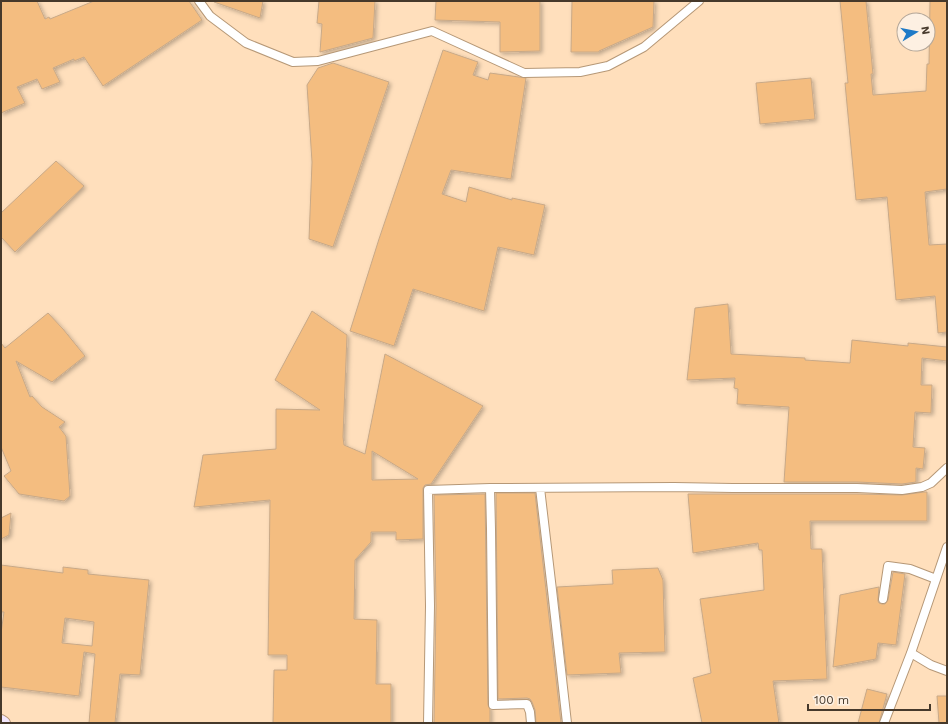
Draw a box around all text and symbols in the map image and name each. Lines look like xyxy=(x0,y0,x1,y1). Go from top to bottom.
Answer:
north arrow xyxy=(896,12,936,52)
text: N xyxy=(918,25,932,35)
scale bar xyxy=(808,686,930,712)
text: 100 m xyxy=(814,693,849,707)

